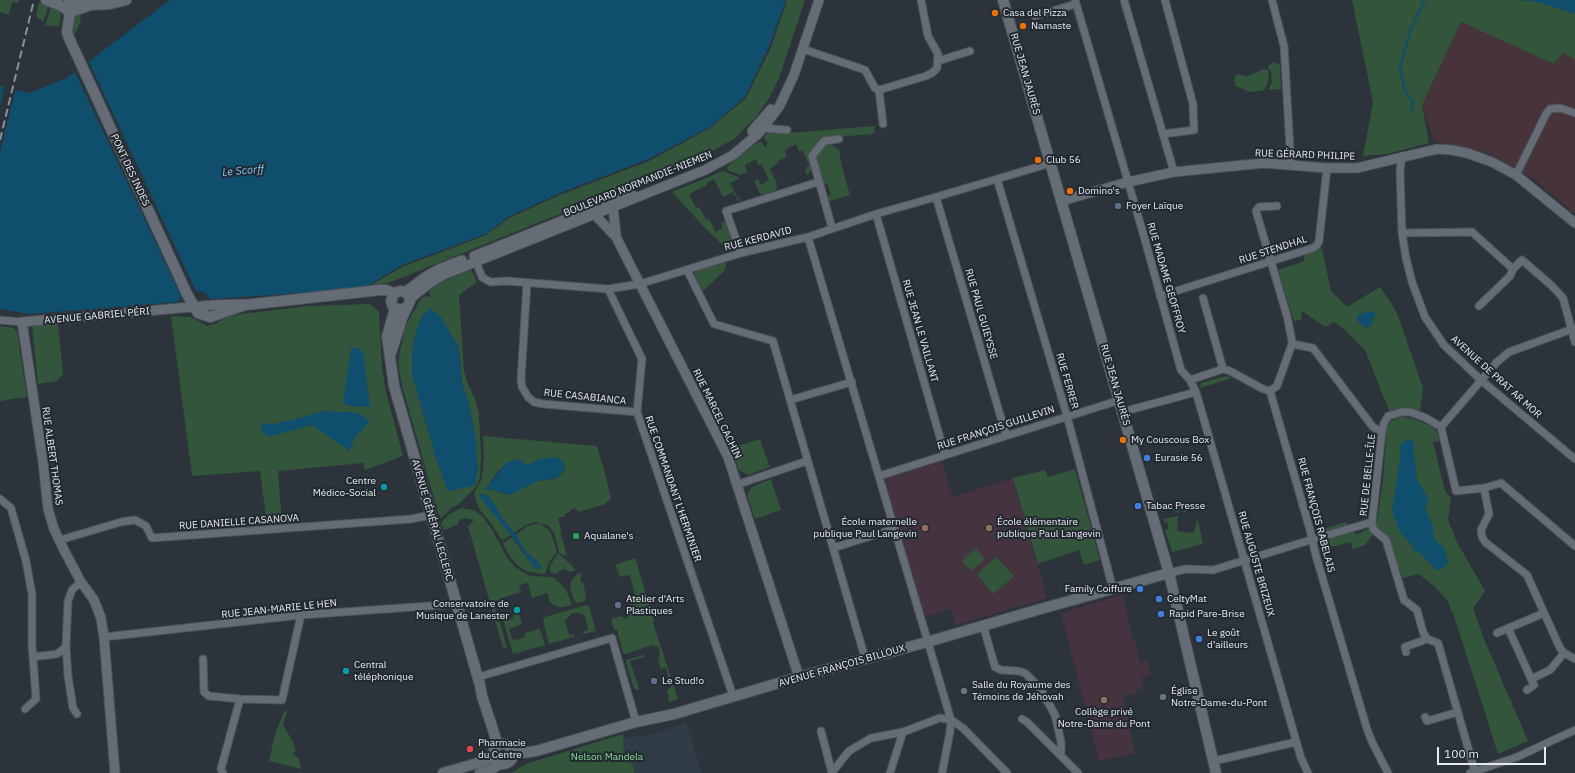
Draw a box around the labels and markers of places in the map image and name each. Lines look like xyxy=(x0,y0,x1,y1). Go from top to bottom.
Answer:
place label: Casa del Pizza xyxy=(1003,7,1067,19)
marker: Casa del Pizza xyxy=(990,8,1000,18)
place label: Namaste xyxy=(1031,20,1071,32)
marker: Namaste xyxy=(1018,21,1028,31)
place label: Club 56 xyxy=(1046,154,1081,166)
marker: Club 56 xyxy=(1033,155,1043,165)
place label: Domino's xyxy=(1078,185,1120,197)
marker: Domino's xyxy=(1065,186,1075,196)
place label: Foyer Laïque xyxy=(1126,200,1183,212)
marker: Foyer Laïque xyxy=(1113,201,1123,211)
place label: My Couscous Box xyxy=(1131,434,1209,446)
marker: My Couscous Box xyxy=(1118,435,1128,445)
place label: Eurasie 56 xyxy=(1155,452,1203,464)
marker: Eurasie 56 xyxy=(1142,453,1152,463)
place label: Centre Médico-Social xyxy=(313,475,376,498)
marker: Centre Médico-Social xyxy=(379,482,389,492)
place label: Tabac Presse xyxy=(1146,500,1205,512)
marker: Tabac Presse xyxy=(1133,501,1143,511)
place label: École maternelle publique Paul Langevin xyxy=(813,516,917,540)
place label: École élémentaire publique Paul Langevin xyxy=(997,516,1101,540)
marker: École maternelle publique Paul Langevin xyxy=(920,523,930,533)
marker: École élémentaire publique Paul Langevin xyxy=(984,523,994,533)
place label: Aqualane's xyxy=(584,530,634,542)
marker: Aqualane's xyxy=(571,531,581,541)
place label: Family Coiffure xyxy=(1065,583,1132,595)
marker: Family Coiffure xyxy=(1135,584,1145,594)
place label: Atelier d'Arts Plastiques xyxy=(626,593,684,616)
place label: CeltyMat xyxy=(1167,593,1207,605)
marker: CeltyMat xyxy=(1154,594,1164,604)
place label: Conservatoire de Musique de Lanester xyxy=(416,598,509,622)
marker: Atelier d'Arts Plastiques xyxy=(613,600,623,610)
marker: Conservatoire de Musique de Lanester xyxy=(512,605,522,615)
place label: Rapid Pare-Brise xyxy=(1169,608,1245,620)
marker: Rapid Pare-Brise xyxy=(1156,609,1166,619)
place label: Le goût d’ailleurs xyxy=(1207,627,1248,650)
marker: Le goût d’ailleurs xyxy=(1194,634,1204,644)
place label: Central téléphonique xyxy=(354,659,413,682)
marker: Central téléphonique xyxy=(341,666,351,676)
place label: Le Stud!o xyxy=(662,675,704,687)
marker: Le Stud!o xyxy=(649,676,659,686)
place label: Salle du Royaume des Témoins de Jéhovah xyxy=(972,679,1071,702)
place label: Église Notre-Dame-du-Pont xyxy=(1171,685,1267,708)
marker: Salle du Royaume des Témoins de Jéhovah xyxy=(959,686,969,696)
marker: Église Notre-Dame-du-Pont xyxy=(1158,692,1168,702)
marker: Collège privé Notre-Dame du Pont xyxy=(1099,695,1109,705)
place label: Collège privé Notre-Dame du Pont xyxy=(1058,706,1150,730)
place label: Pharmacie du Centre xyxy=(478,737,526,760)
marker: Pharmacie du Centre xyxy=(465,744,475,754)

